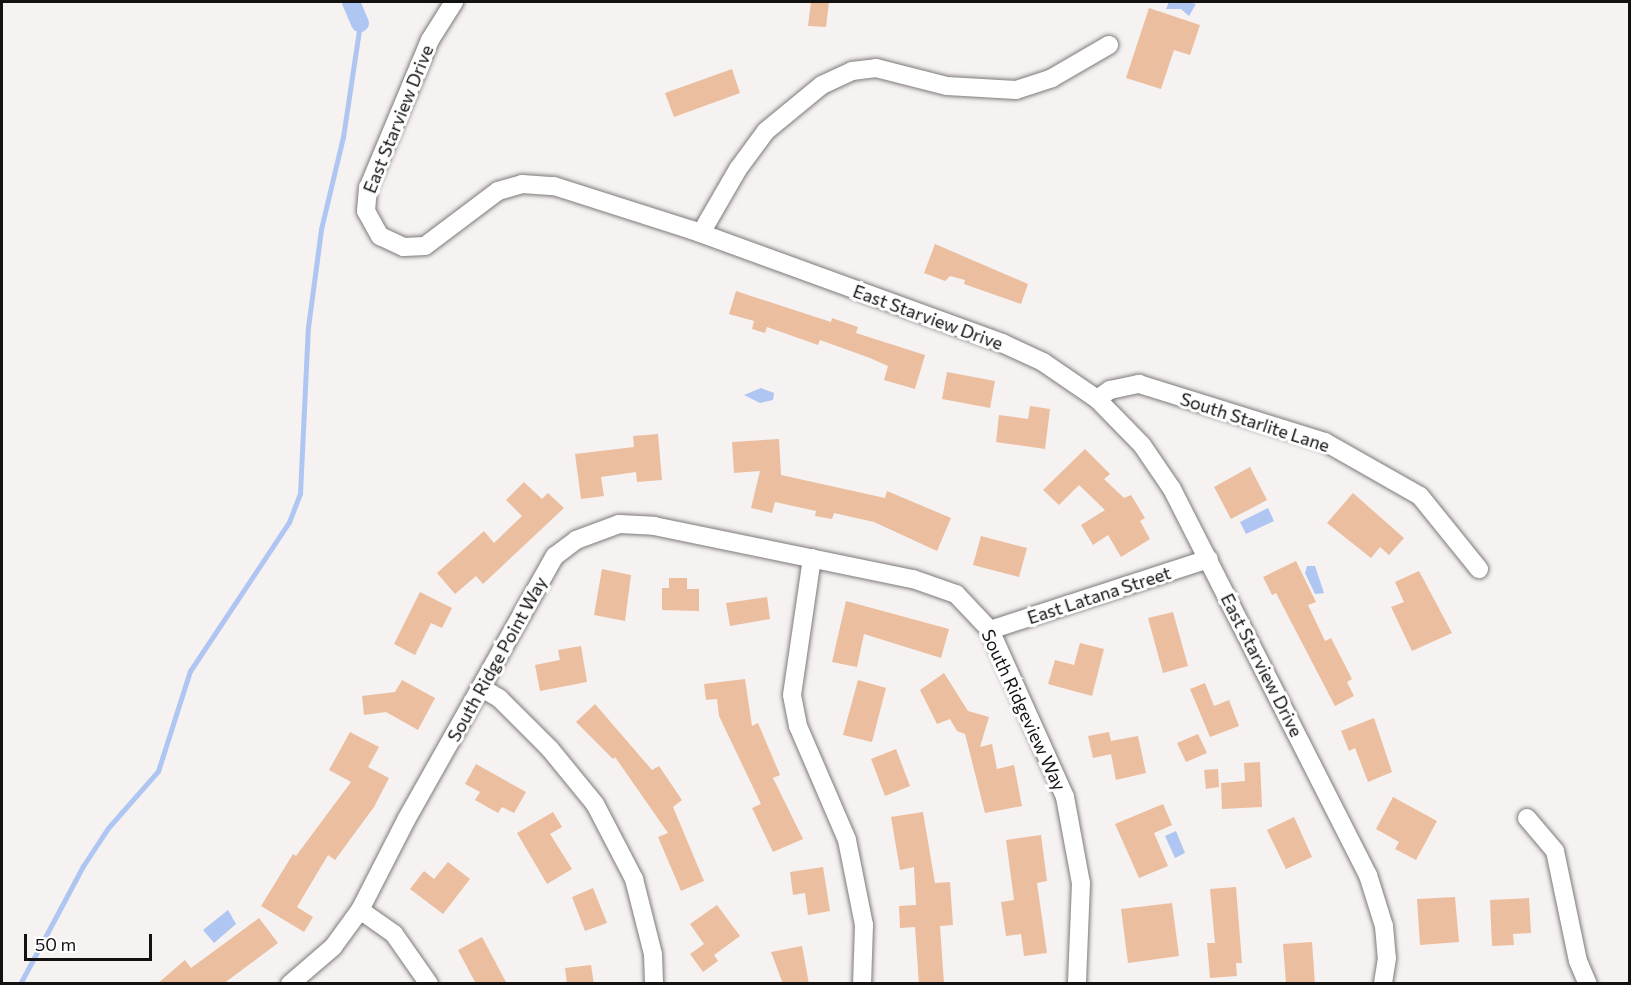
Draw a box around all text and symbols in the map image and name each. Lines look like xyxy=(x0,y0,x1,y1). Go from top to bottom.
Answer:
street label: East Starview Drive xyxy=(358,42,438,196)
street label: East Starview Drive xyxy=(850,280,1006,354)
street label: South Starlite Lane xyxy=(1178,388,1332,456)
street label: East Latana Street xyxy=(1025,562,1173,628)
street label: South Ridge Point Way xyxy=(443,573,551,745)
street label: East Starview Drive xyxy=(1217,590,1307,740)
street label: South Ridgeview Way xyxy=(977,626,1071,794)
scale bar xyxy=(27,922,154,960)
text: 50 m xyxy=(35,933,76,955)

